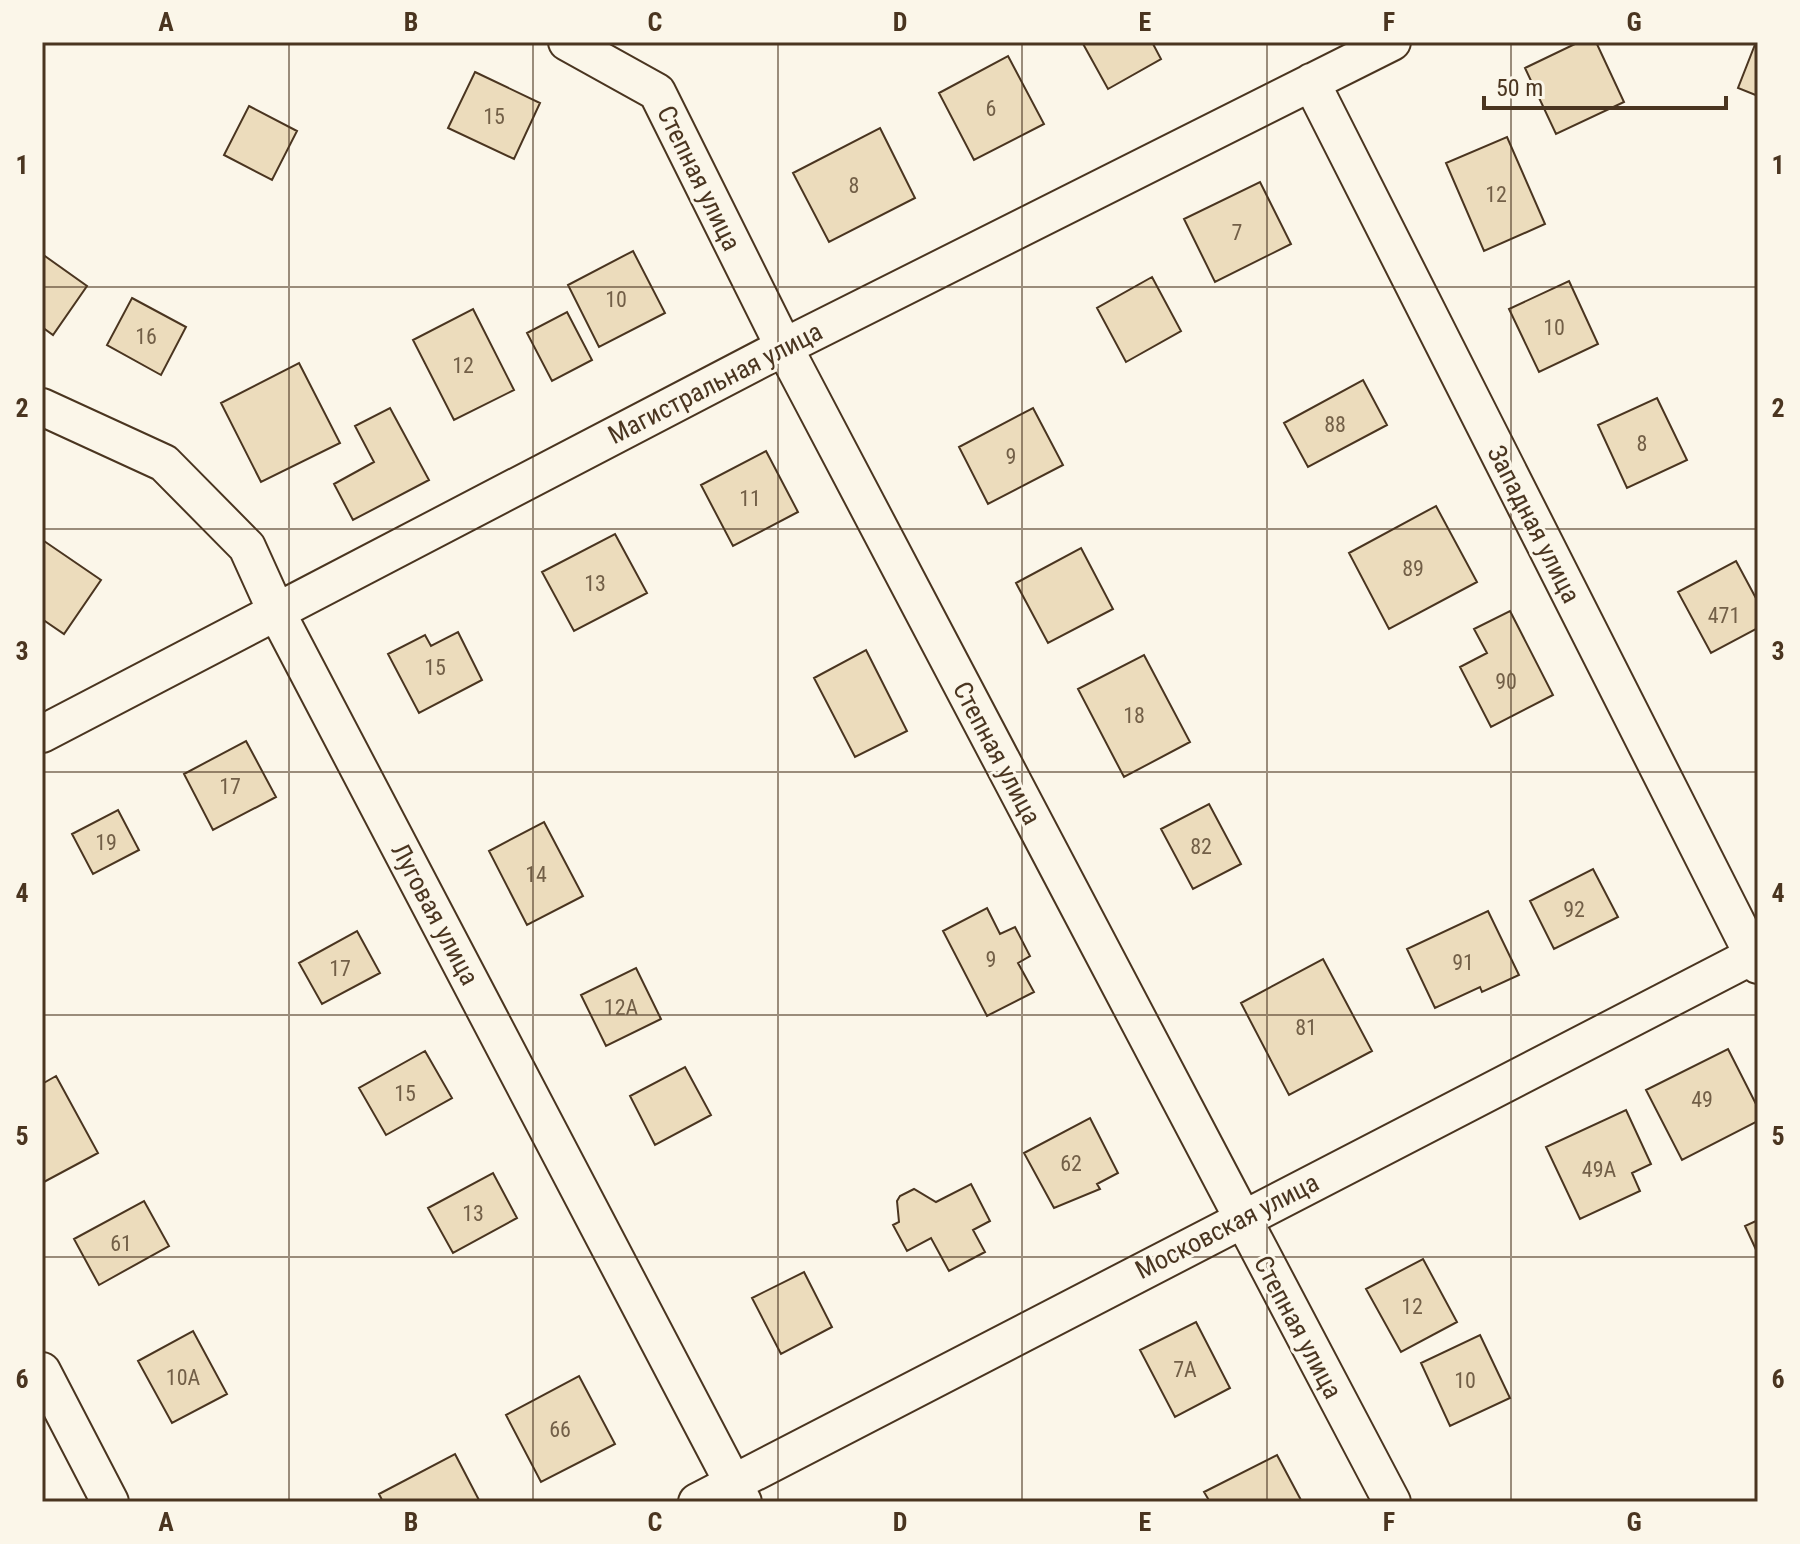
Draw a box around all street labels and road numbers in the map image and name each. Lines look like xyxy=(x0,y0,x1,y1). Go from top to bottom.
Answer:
street label: Степная улица xyxy=(651,101,747,255)
street label: Магистральная улица xyxy=(603,316,827,450)
street label: Западная улица xyxy=(1481,440,1587,608)
street label: Степная улица xyxy=(947,677,1047,829)
street label: Луговая улица xyxy=(385,838,485,990)
street label: Московская улица xyxy=(1130,1167,1324,1285)
street label: Степная улица xyxy=(1248,1251,1348,1403)

